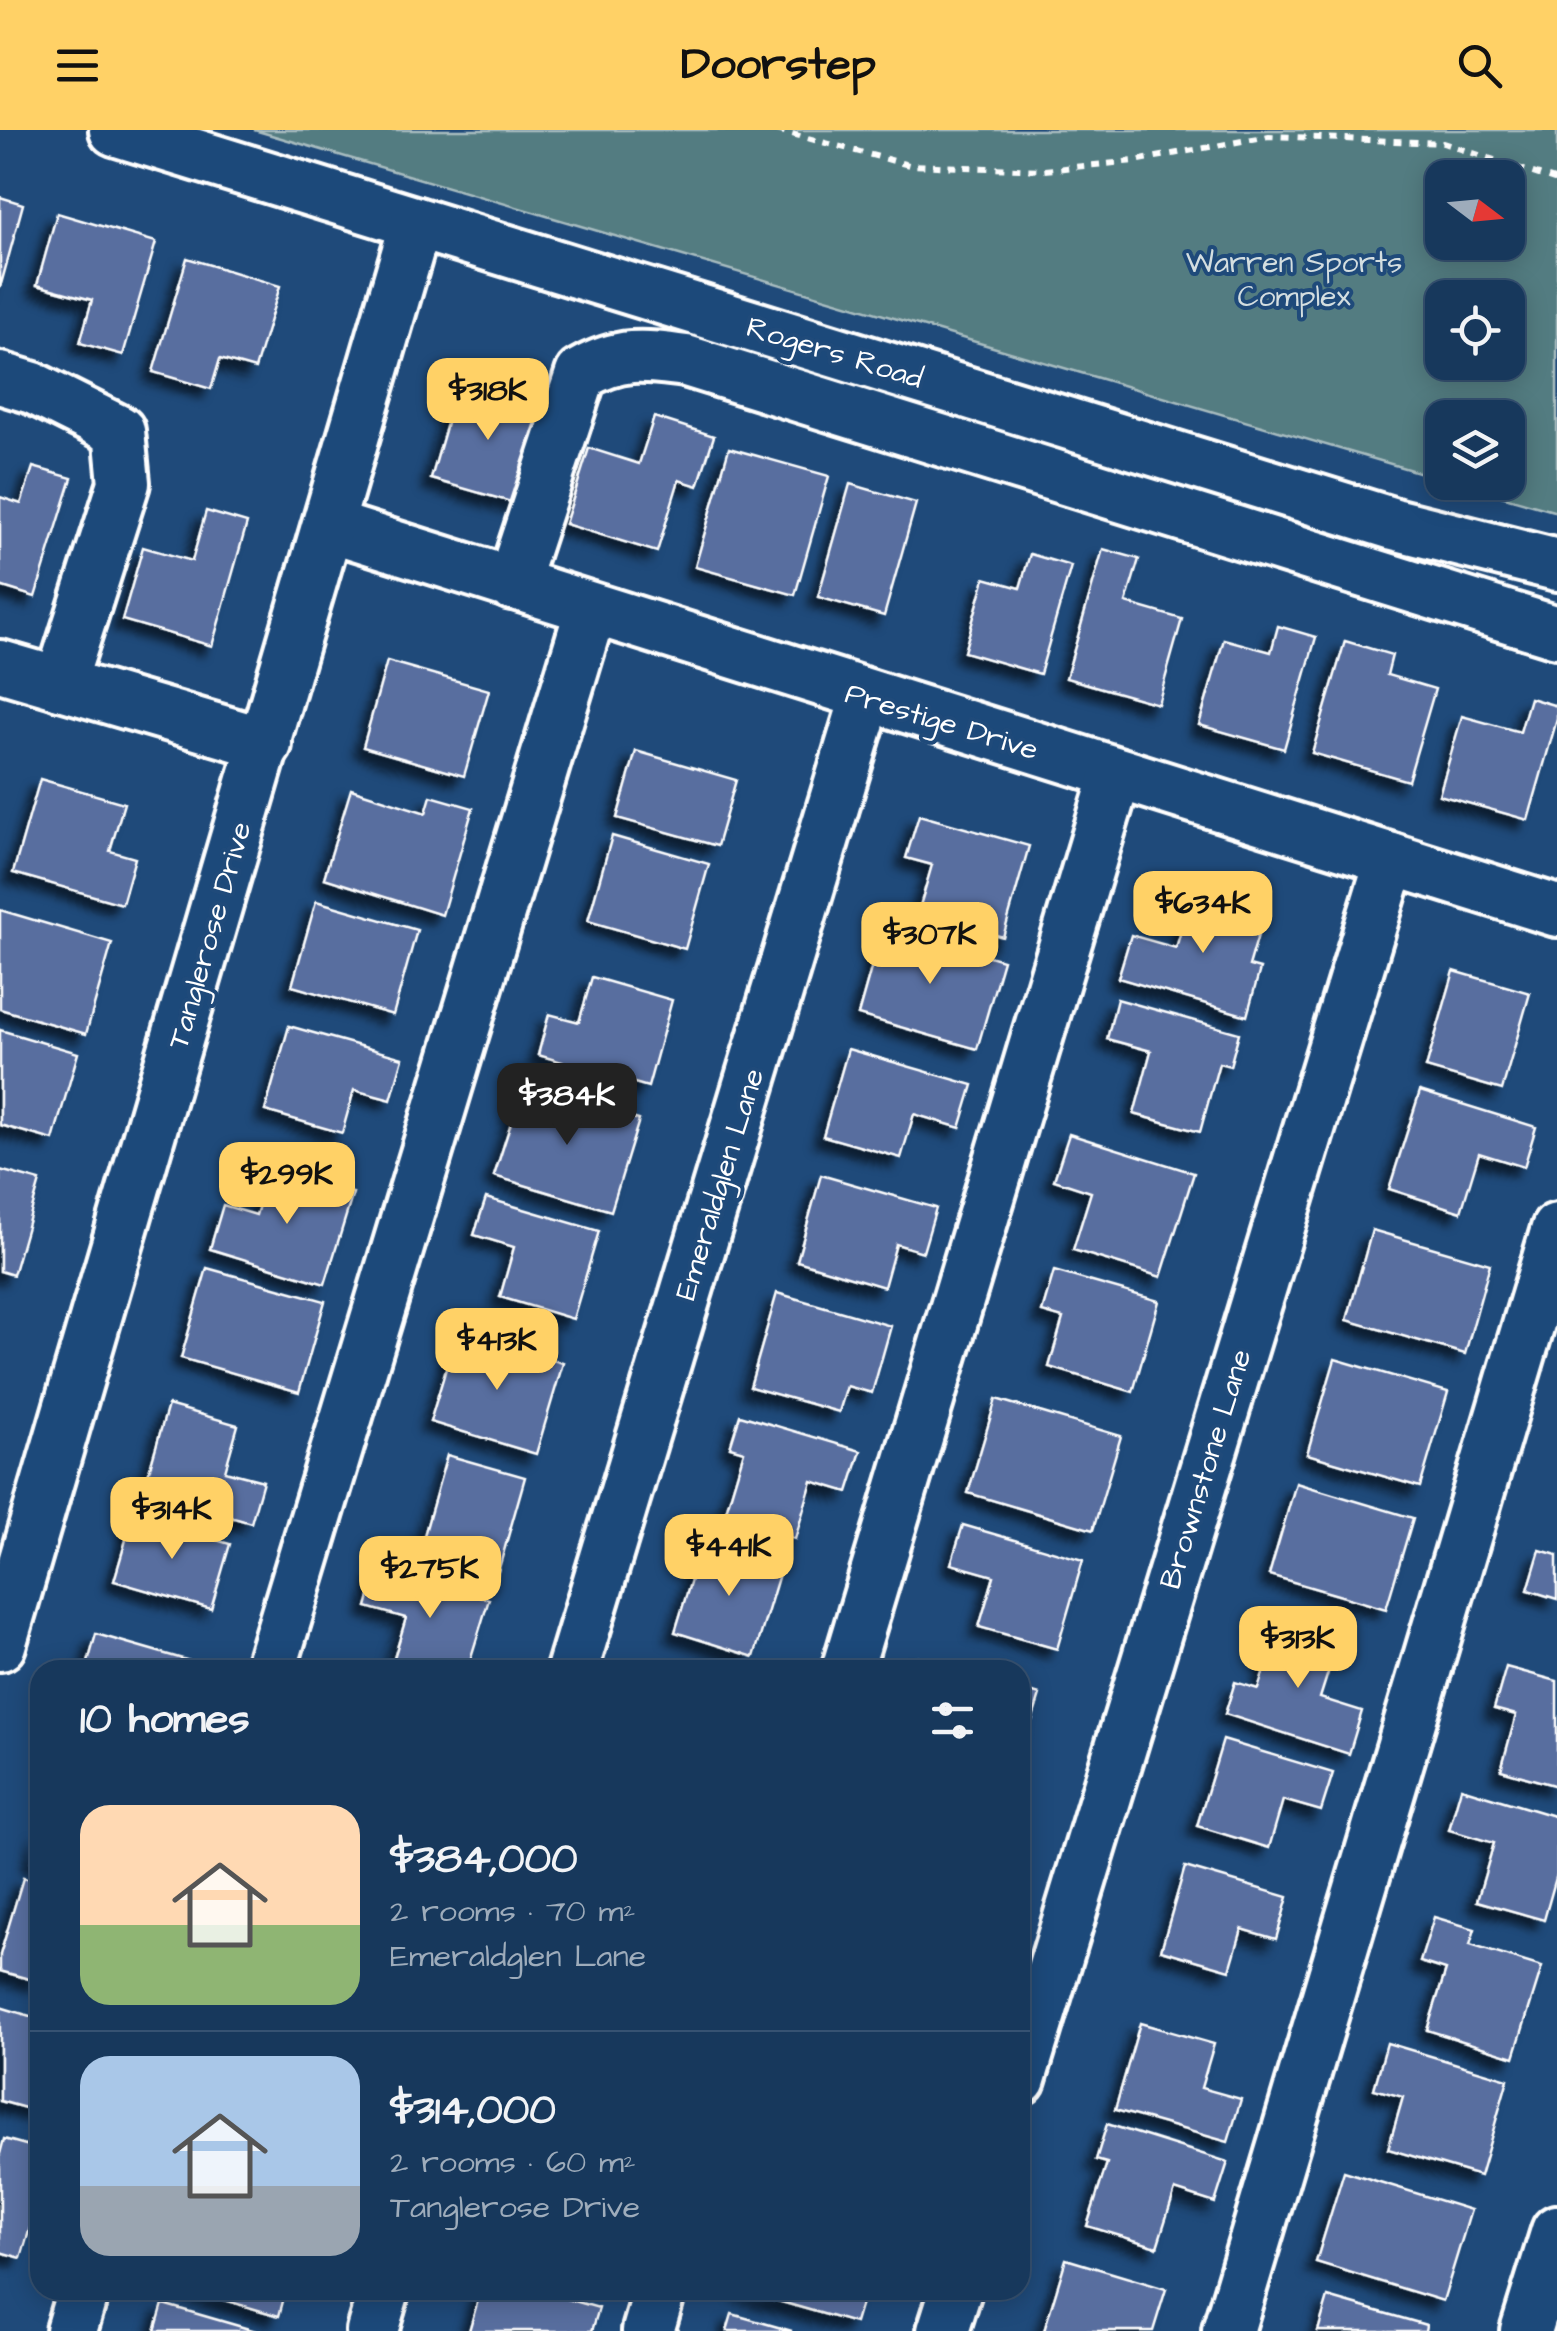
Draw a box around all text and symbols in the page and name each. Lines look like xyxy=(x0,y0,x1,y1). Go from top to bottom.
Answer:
text: Doorstep xyxy=(681,34,876,96)
icon: menu xyxy=(50,38,105,93)
icon: search xyxy=(1452,38,1507,93)
north arrow xyxy=(1425,160,1525,260)
map controls xyxy=(1425,160,1525,500)
park label: Warren Sports Complex xyxy=(1186,242,1402,318)
button: locate xyxy=(1425,280,1525,380)
street label: Rogers Road xyxy=(741,306,928,401)
pin: $318K xyxy=(418,358,558,443)
text: $318K xyxy=(449,368,527,413)
button: layers xyxy=(1425,400,1525,500)
street label: Prestige Drive xyxy=(840,673,1043,772)
street label: Tanglerose Drive xyxy=(157,817,263,1054)
pin: $634K xyxy=(1133,871,1273,956)
text: $634K xyxy=(1155,881,1251,926)
pin: $307K xyxy=(860,902,1000,987)
text: $307K xyxy=(883,912,977,957)
pin: $384K xyxy=(497,1063,637,1148)
street label: Emeraldglen Lane xyxy=(665,1063,776,1305)
text: $384K xyxy=(519,1073,615,1118)
pin: $299K xyxy=(217,1142,357,1227)
text: $299K xyxy=(241,1152,333,1197)
pin: $413K xyxy=(427,1308,567,1393)
text: $413K xyxy=(457,1318,537,1363)
street label: Brownstone Lane xyxy=(1150,1344,1262,1594)
pin: $314K xyxy=(102,1477,242,1562)
text: $314K xyxy=(132,1487,212,1532)
pin: $441K xyxy=(659,1514,799,1599)
text: $441K xyxy=(687,1524,771,1569)
pin: $275K xyxy=(360,1536,500,1621)
text: $275K xyxy=(381,1546,479,1591)
pin: $313K xyxy=(1228,1606,1368,1691)
text: $313K xyxy=(1261,1616,1335,1661)
text: 10 homes xyxy=(80,1691,250,1749)
icon: filters xyxy=(925,1693,980,1748)
text: $384,000 xyxy=(390,1831,578,1889)
icon: home xyxy=(160,1845,280,1965)
text: 2 rooms · 70 m² xyxy=(390,1889,635,1934)
text: Emeraldglen Lane xyxy=(390,1934,646,1979)
text: $314,000 xyxy=(390,2082,556,2140)
icon: home xyxy=(160,2096,280,2216)
text: 2 rooms · 60 m² xyxy=(390,2140,636,2185)
text: Tanglerose Drive xyxy=(390,2185,640,2230)

